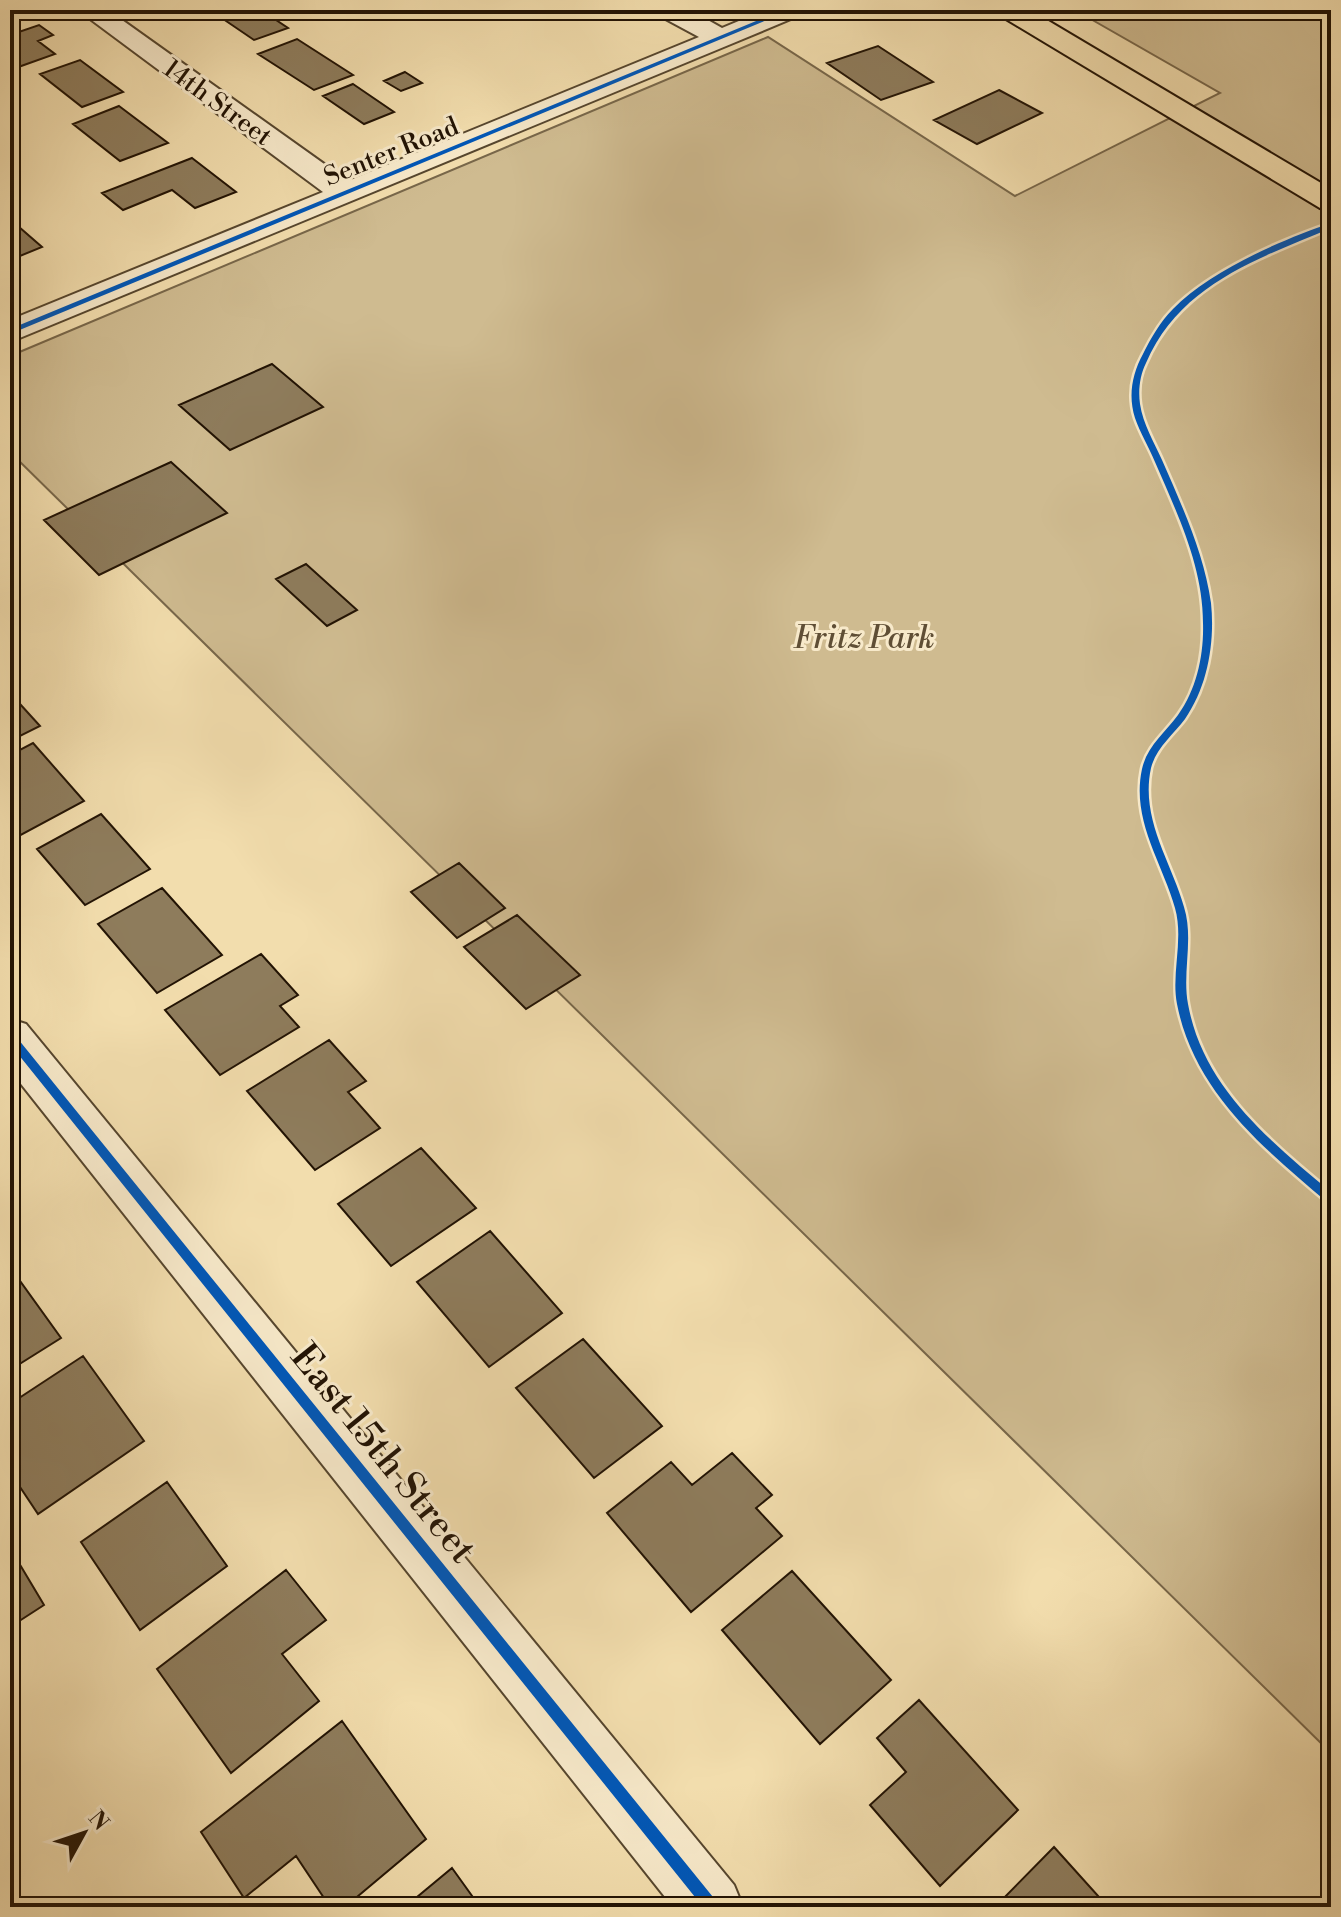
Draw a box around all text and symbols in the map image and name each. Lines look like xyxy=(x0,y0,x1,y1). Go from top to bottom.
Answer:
street label: 14th Street xyxy=(157,53,278,153)
street label: Senter Road xyxy=(319,110,464,193)
park label: Fritz Park xyxy=(793,618,935,658)
street label: East 15th Street xyxy=(280,1335,486,1573)
north arrow xyxy=(44,1793,124,1873)
text: N xyxy=(82,1806,114,1837)

